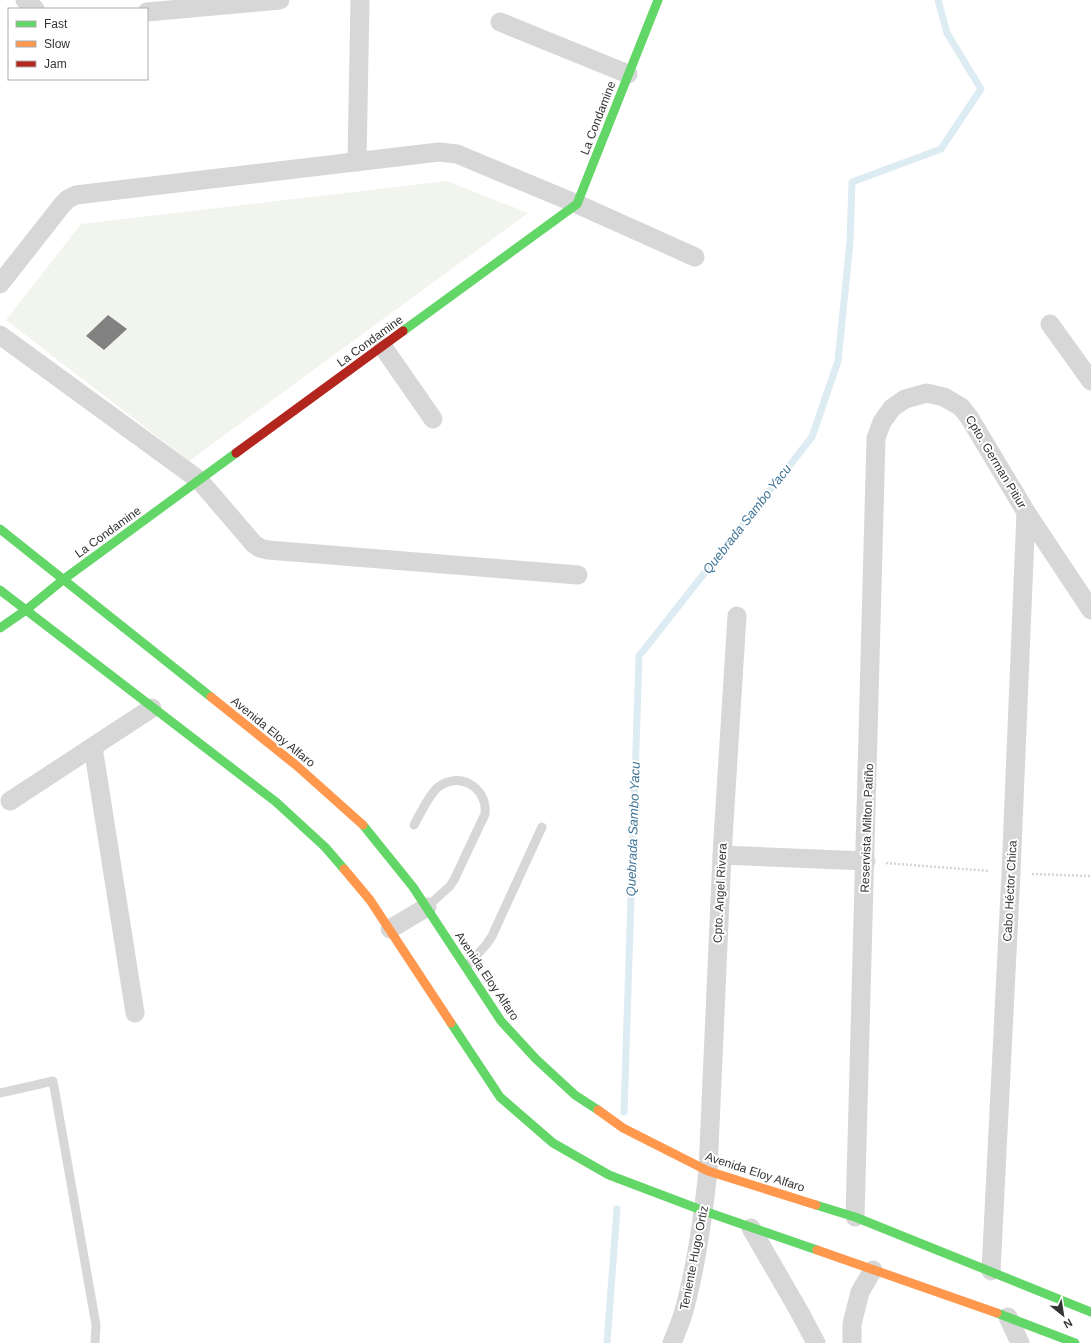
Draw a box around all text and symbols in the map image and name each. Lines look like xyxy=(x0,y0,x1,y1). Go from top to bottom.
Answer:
legend xyxy=(8,8,148,80)
text: Fast xyxy=(44,17,68,31)
text: Slow xyxy=(44,37,70,51)
text: Jam xyxy=(44,57,67,71)
street label: La Condamine xyxy=(577,79,619,157)
street label: La Condamine xyxy=(334,312,406,370)
street label: Cpto. German Pitiur xyxy=(963,413,1029,511)
water label: Quebrada Sambo Yacu xyxy=(700,461,794,577)
street label: La Condamine xyxy=(72,503,144,561)
street label: Avenida Eloy Alfaro xyxy=(228,694,318,770)
water label: Quebrada Sambo Yacu xyxy=(623,761,643,897)
street label: Reservista Milton Patiño xyxy=(858,763,876,893)
street label: Cabo Héctor Chica xyxy=(1000,840,1020,942)
street label: Cpto. Angel Rivera xyxy=(710,842,730,943)
street label: Avenida Eloy Alfaro xyxy=(452,929,522,1023)
street label: Avenida Eloy Alfaro xyxy=(703,1149,807,1195)
street label: Teniente Hugo Ortiz xyxy=(677,1205,711,1311)
north arrow xyxy=(1043,1295,1083,1335)
text: N xyxy=(1062,1316,1074,1331)

